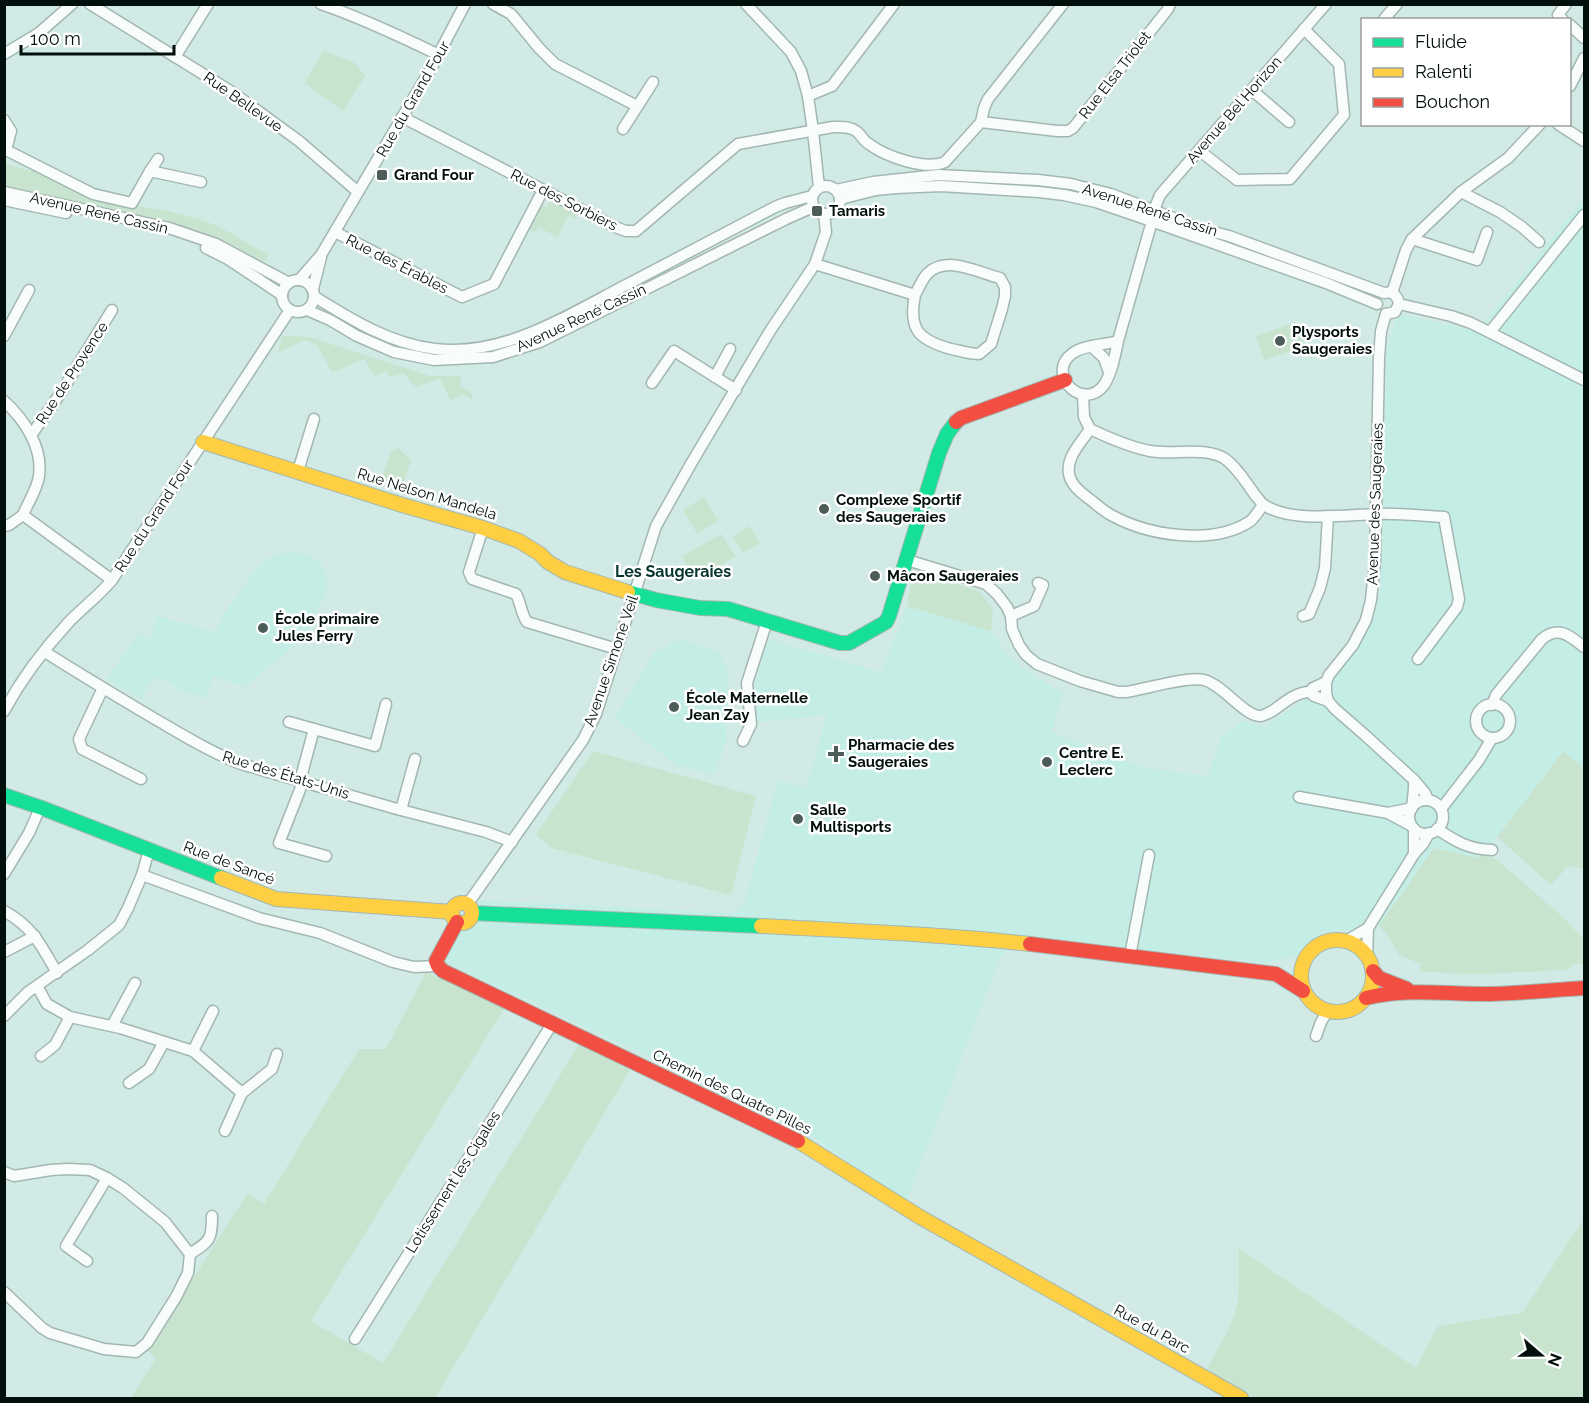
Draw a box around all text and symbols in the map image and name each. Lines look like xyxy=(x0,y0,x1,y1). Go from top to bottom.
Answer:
scale bar xyxy=(21,18,174,56)
legend xyxy=(1361,18,1571,126)
text: 100 m xyxy=(30,28,81,49)
street label: Rue Elsa Triolet xyxy=(1075,28,1155,122)
text: Fluide xyxy=(1415,31,1467,52)
street label: Rue du Grand Four xyxy=(373,37,454,160)
street label: Avenue Bel Horizon xyxy=(1183,53,1285,167)
text: Ralenti xyxy=(1415,61,1472,82)
street label: Rue Bellevue xyxy=(200,68,286,136)
text: Bouchon xyxy=(1415,91,1490,112)
street label: Rue des Sorbiers xyxy=(508,165,620,235)
place label: Grand Four xyxy=(394,166,474,184)
marker: Grand Four xyxy=(375,168,389,182)
street label: Avenue René Cassin xyxy=(1080,180,1220,240)
street label: Avenue René Cassin xyxy=(28,188,170,238)
place label: Tamaris xyxy=(829,202,885,220)
marker: Tamaris xyxy=(810,204,824,218)
street label: Rue des Érables xyxy=(343,230,451,298)
street label: Avenue René Cassin xyxy=(513,280,649,356)
street label: Rue de Provence xyxy=(32,318,112,428)
place label: Plysports Saugeraies xyxy=(1292,323,1372,358)
marker: Plysports Saugeraies xyxy=(1273,334,1287,348)
street label: Avenue des Saugeraies xyxy=(1363,422,1387,586)
street label: Rue du Grand Four xyxy=(111,456,198,576)
street label: Rue Nelson Mandela xyxy=(355,464,499,524)
place label: Complexe Sportif des Saugeraies xyxy=(836,491,962,526)
marker: Complexe Sportif des Saugeraies xyxy=(817,502,831,516)
district label: Les Saugeraies xyxy=(615,562,731,581)
place label: Mâcon Saugeraies xyxy=(887,567,1019,585)
marker: Mâcon Saugeraies xyxy=(868,569,882,583)
street label: Avenue Simone Veil xyxy=(580,592,642,729)
place label: École primaire Jules Ferry xyxy=(275,610,379,645)
marker: École primaire Jules Ferry xyxy=(256,621,270,635)
place label: École Maternelle Jean Zay xyxy=(686,689,808,724)
marker: École Maternelle Jean Zay xyxy=(667,700,681,714)
place label: Pharmacie des Saugeraies xyxy=(848,736,954,771)
place label: Centre E. Leclerc xyxy=(1059,744,1124,779)
street label: Rue des États-Unis xyxy=(220,747,352,803)
marker: Pharmacie des Saugeraies xyxy=(829,747,843,761)
marker: Centre E. Leclerc xyxy=(1040,755,1054,769)
place label: Salle Multisports xyxy=(810,801,891,836)
marker: Salle Multisports xyxy=(791,812,805,826)
street label: Rue de Sancé xyxy=(181,837,277,889)
street label: Chemin des Quatre Pilles xyxy=(650,1046,814,1138)
street label: Lotissement les Cigales xyxy=(402,1108,504,1256)
street label: Rue du Parc xyxy=(1111,1301,1193,1357)
north arrow xyxy=(1511,1325,1571,1385)
text: N xyxy=(1544,1351,1566,1369)

